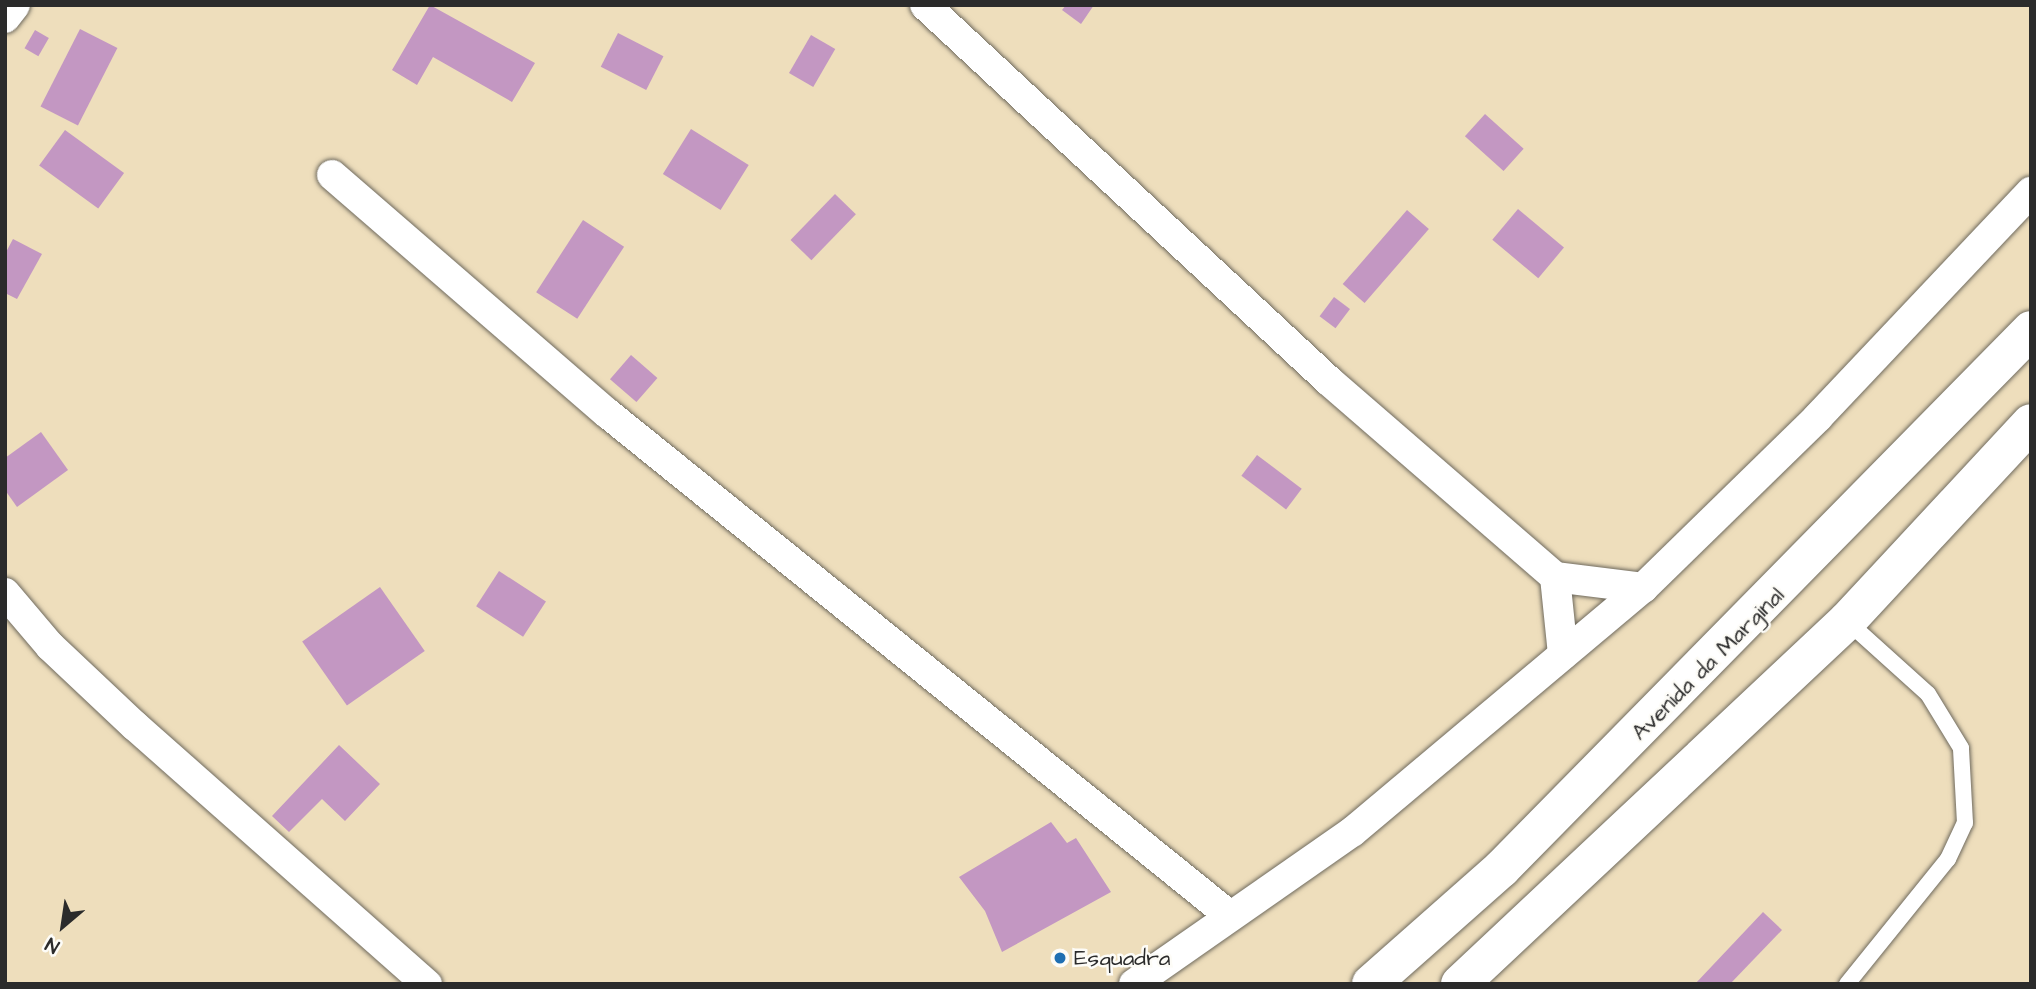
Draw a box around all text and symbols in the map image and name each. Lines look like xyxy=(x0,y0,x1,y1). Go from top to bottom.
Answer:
street label: Avenida da Marginal xyxy=(1626,582,1790,746)
north arrow xyxy=(28,891,98,961)
text: N xyxy=(41,930,64,960)
place label: Esquadra xyxy=(1074,944,1171,972)
marker: Esquadra xyxy=(1052,950,1068,966)

